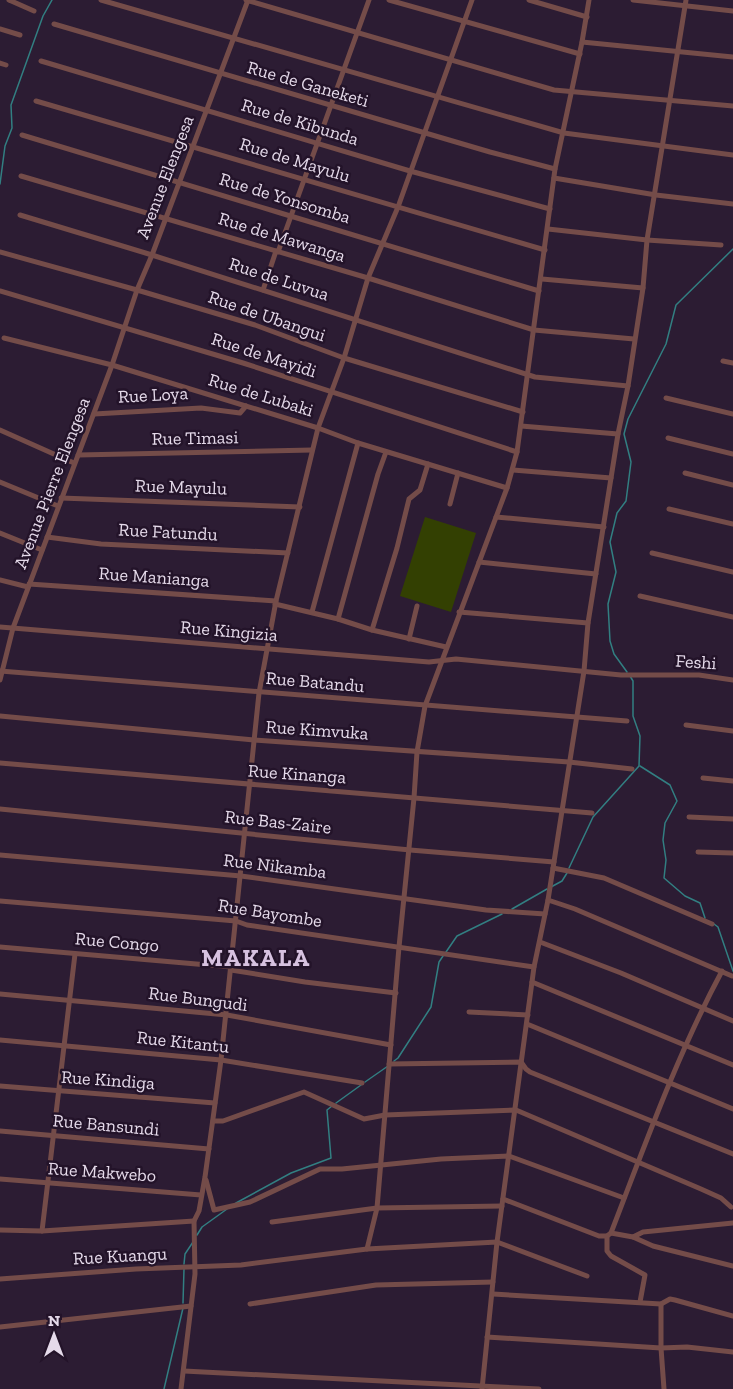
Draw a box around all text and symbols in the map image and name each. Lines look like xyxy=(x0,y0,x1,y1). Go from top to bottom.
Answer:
street label: Rue de Ganeketi xyxy=(245,56,371,112)
street label: Rue de Kibunda xyxy=(239,94,362,150)
street label: Avenue Elengesa xyxy=(131,112,199,242)
street label: Rue de Mayulu xyxy=(237,133,353,187)
street label: Rue de Yonsomba xyxy=(217,168,353,228)
street label: Rue de Mawanga xyxy=(216,207,348,267)
street label: Rue de Luvua xyxy=(226,253,332,306)
street label: Rue de Ubangui xyxy=(205,286,329,346)
street label: Rue de Mayidi xyxy=(209,328,319,382)
street label: Rue de Lubaki xyxy=(206,369,316,421)
street label: Rue Loya xyxy=(117,382,189,408)
street label: Avenue Pierre Elengesa xyxy=(9,394,95,572)
street label: Rue Timasi xyxy=(151,426,239,450)
street label: Rue Mayulu xyxy=(135,474,227,500)
street label: Rue Fatundu xyxy=(118,518,218,546)
street label: Rue Manianga xyxy=(98,562,210,592)
street label: Rue Kingizia xyxy=(179,616,279,646)
street label: Feshi xyxy=(675,650,717,674)
street label: Rue Batandu xyxy=(265,667,365,697)
street label: Rue Kimvuka xyxy=(265,715,369,745)
street label: Rue Kinanga xyxy=(247,760,347,788)
street label: Rue Bas-Zaire xyxy=(224,805,332,839)
street label: Rue Nikamba xyxy=(222,849,328,883)
street label: Rue Bayombe xyxy=(217,894,323,932)
street label: Rue Congo xyxy=(74,927,160,957)
district label: MAKALA xyxy=(201,943,311,972)
street label: Rue Bungudi xyxy=(147,982,249,1016)
street label: Rue Kitantu xyxy=(136,1026,230,1058)
street label: Rue Kindiga xyxy=(60,1066,156,1094)
street label: Rue Bansundi xyxy=(52,1109,160,1141)
street label: Rue Makwebo xyxy=(47,1157,157,1187)
street label: Rue Kuangu xyxy=(72,1243,168,1269)
north arrow xyxy=(24,1305,84,1365)
text: N xyxy=(48,1311,60,1330)

